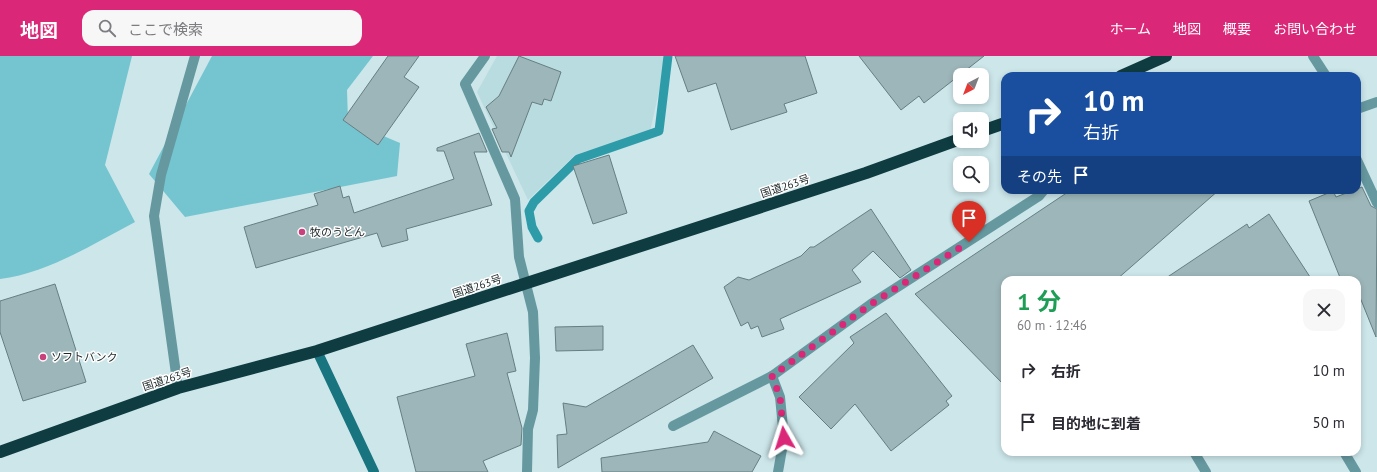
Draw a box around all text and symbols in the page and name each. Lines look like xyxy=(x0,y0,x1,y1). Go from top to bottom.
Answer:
search box xyxy=(82,10,362,46)
icon: search xyxy=(96,17,118,39)
text: 地図 xyxy=(20,18,58,42)
text: ここで検索 xyxy=(128,20,203,39)
text: ホーム xyxy=(1109,20,1151,38)
text: 地図 xyxy=(1173,20,1201,38)
text: 概要 xyxy=(1223,20,1251,38)
text: お問い合わせ xyxy=(1273,20,1357,38)
north arrow xyxy=(953,68,989,104)
map controls xyxy=(953,68,989,192)
text: 10 m xyxy=(1083,82,1144,119)
icon: right xyxy=(1017,88,1069,140)
button: sound xyxy=(953,112,989,148)
text: 右折 xyxy=(1083,121,1119,144)
button: search xyxy=(953,156,989,192)
icon: arrive xyxy=(1070,164,1092,186)
text: その先 xyxy=(1017,167,1062,186)
street label: 国道263号 xyxy=(759,171,811,201)
pin xyxy=(952,201,986,242)
icon: arrive xyxy=(958,207,980,229)
place label: 牧のうどん xyxy=(310,225,365,239)
marker: 牧のうどん xyxy=(297,227,307,237)
street label: 国道263号 xyxy=(451,271,503,301)
text: 1 分 xyxy=(1017,286,1061,317)
button: close xyxy=(1303,289,1345,331)
text: 60 m · 12:46 xyxy=(1017,317,1087,334)
place label: ソフトバンク xyxy=(51,350,118,364)
marker: ソフトバンク xyxy=(38,352,48,362)
icon: right xyxy=(1017,359,1039,381)
text: 10 m xyxy=(1312,361,1345,380)
text: 右折 xyxy=(1051,362,1081,381)
street label: 国道263号 xyxy=(141,364,193,394)
icon: arrive xyxy=(1017,411,1039,433)
text: 50 m xyxy=(1312,413,1345,432)
text: 目的地に到着 xyxy=(1051,414,1141,433)
position arrow xyxy=(763,417,805,459)

